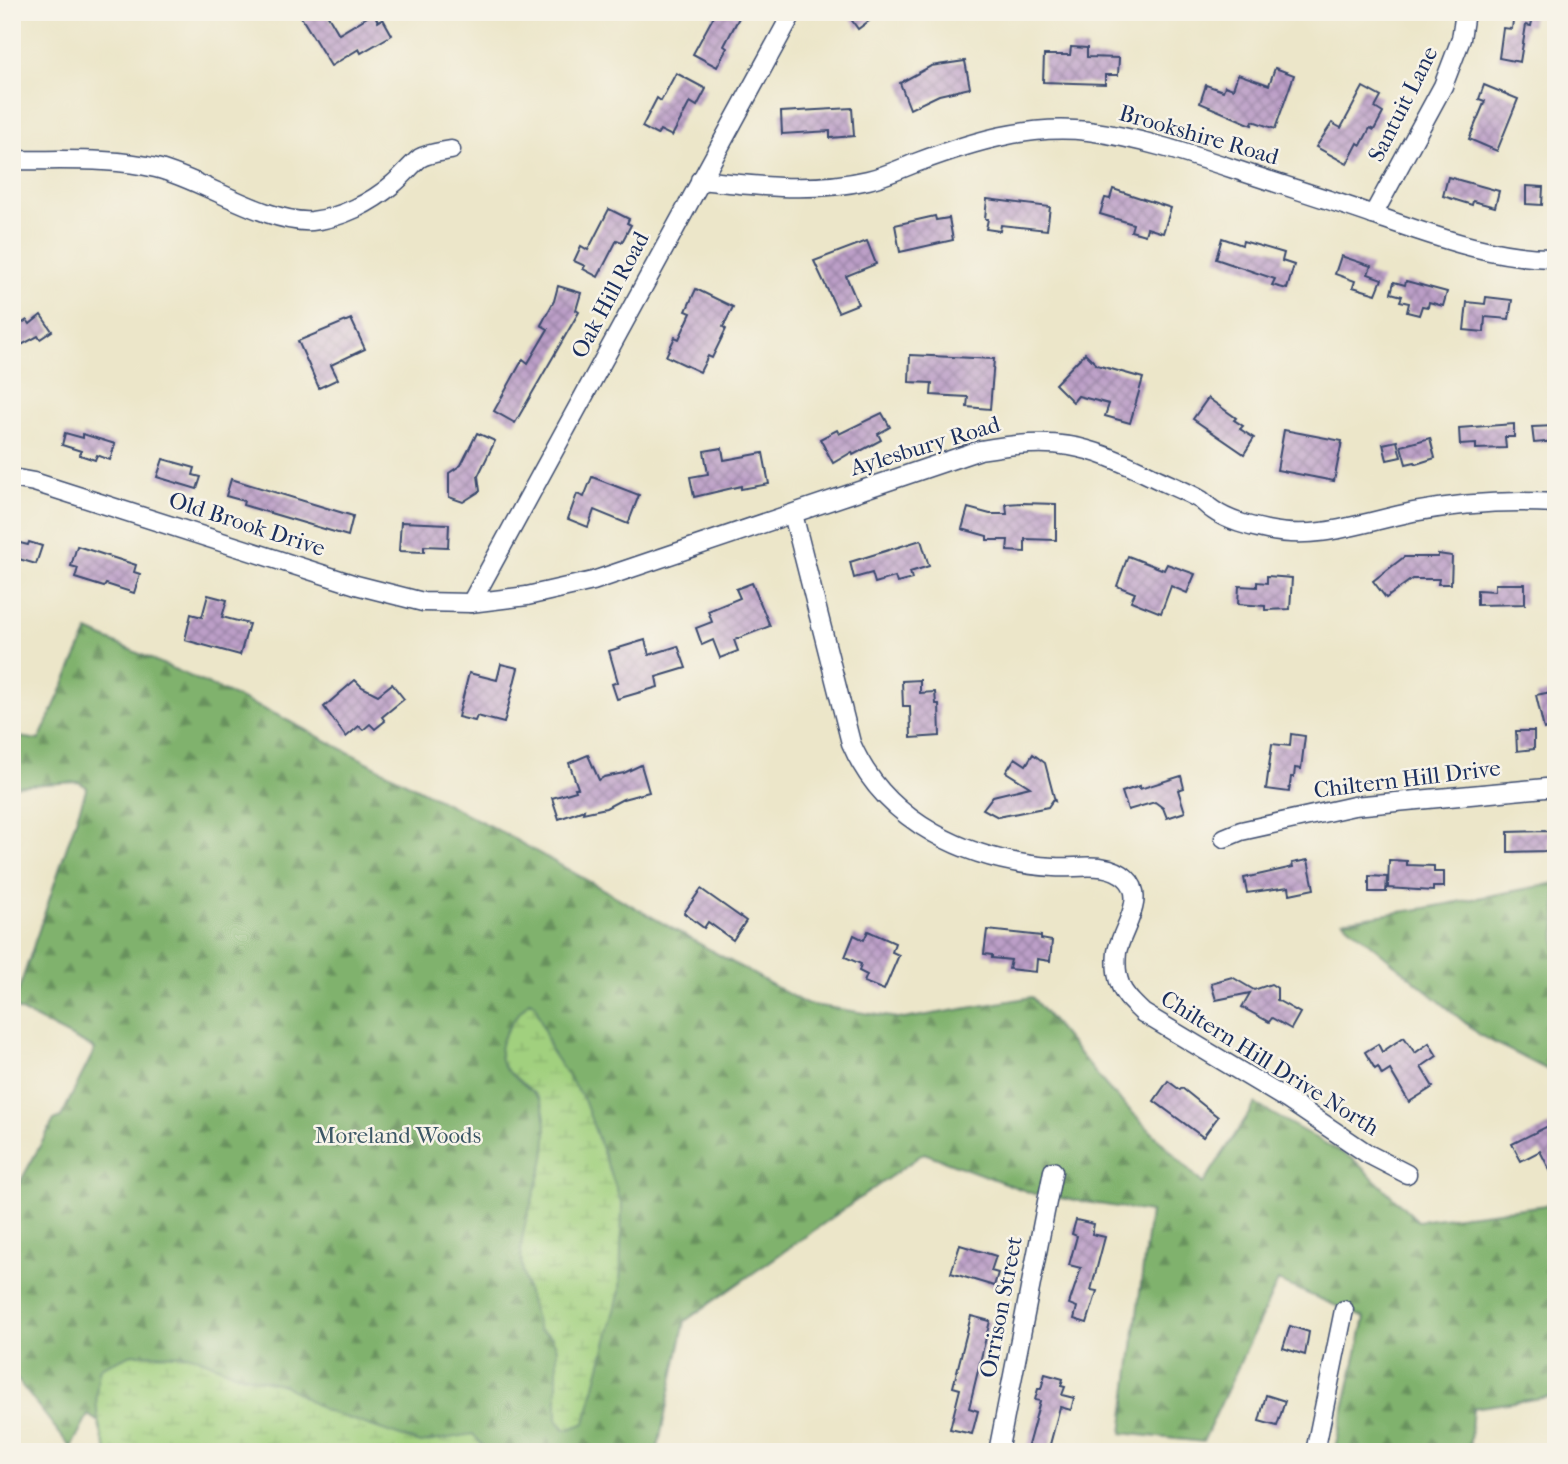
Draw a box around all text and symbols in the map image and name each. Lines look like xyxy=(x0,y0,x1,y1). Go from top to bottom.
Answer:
street label: Santuit Lane xyxy=(1362,42,1444,166)
street label: Brookshire Road xyxy=(1116,99,1282,171)
street label: Oak Hill Road xyxy=(565,227,655,363)
street label: Aylesbury Road xyxy=(846,410,1004,482)
street label: Old Brook Drive xyxy=(165,486,329,562)
street label: Chiltern Hill Drive xyxy=(1312,754,1502,804)
street label: Chiltern Hill Drive North xyxy=(1156,985,1384,1141)
park label: Moreland Woods xyxy=(315,1122,481,1149)
street label: Orrison Street xyxy=(974,1234,1028,1380)

